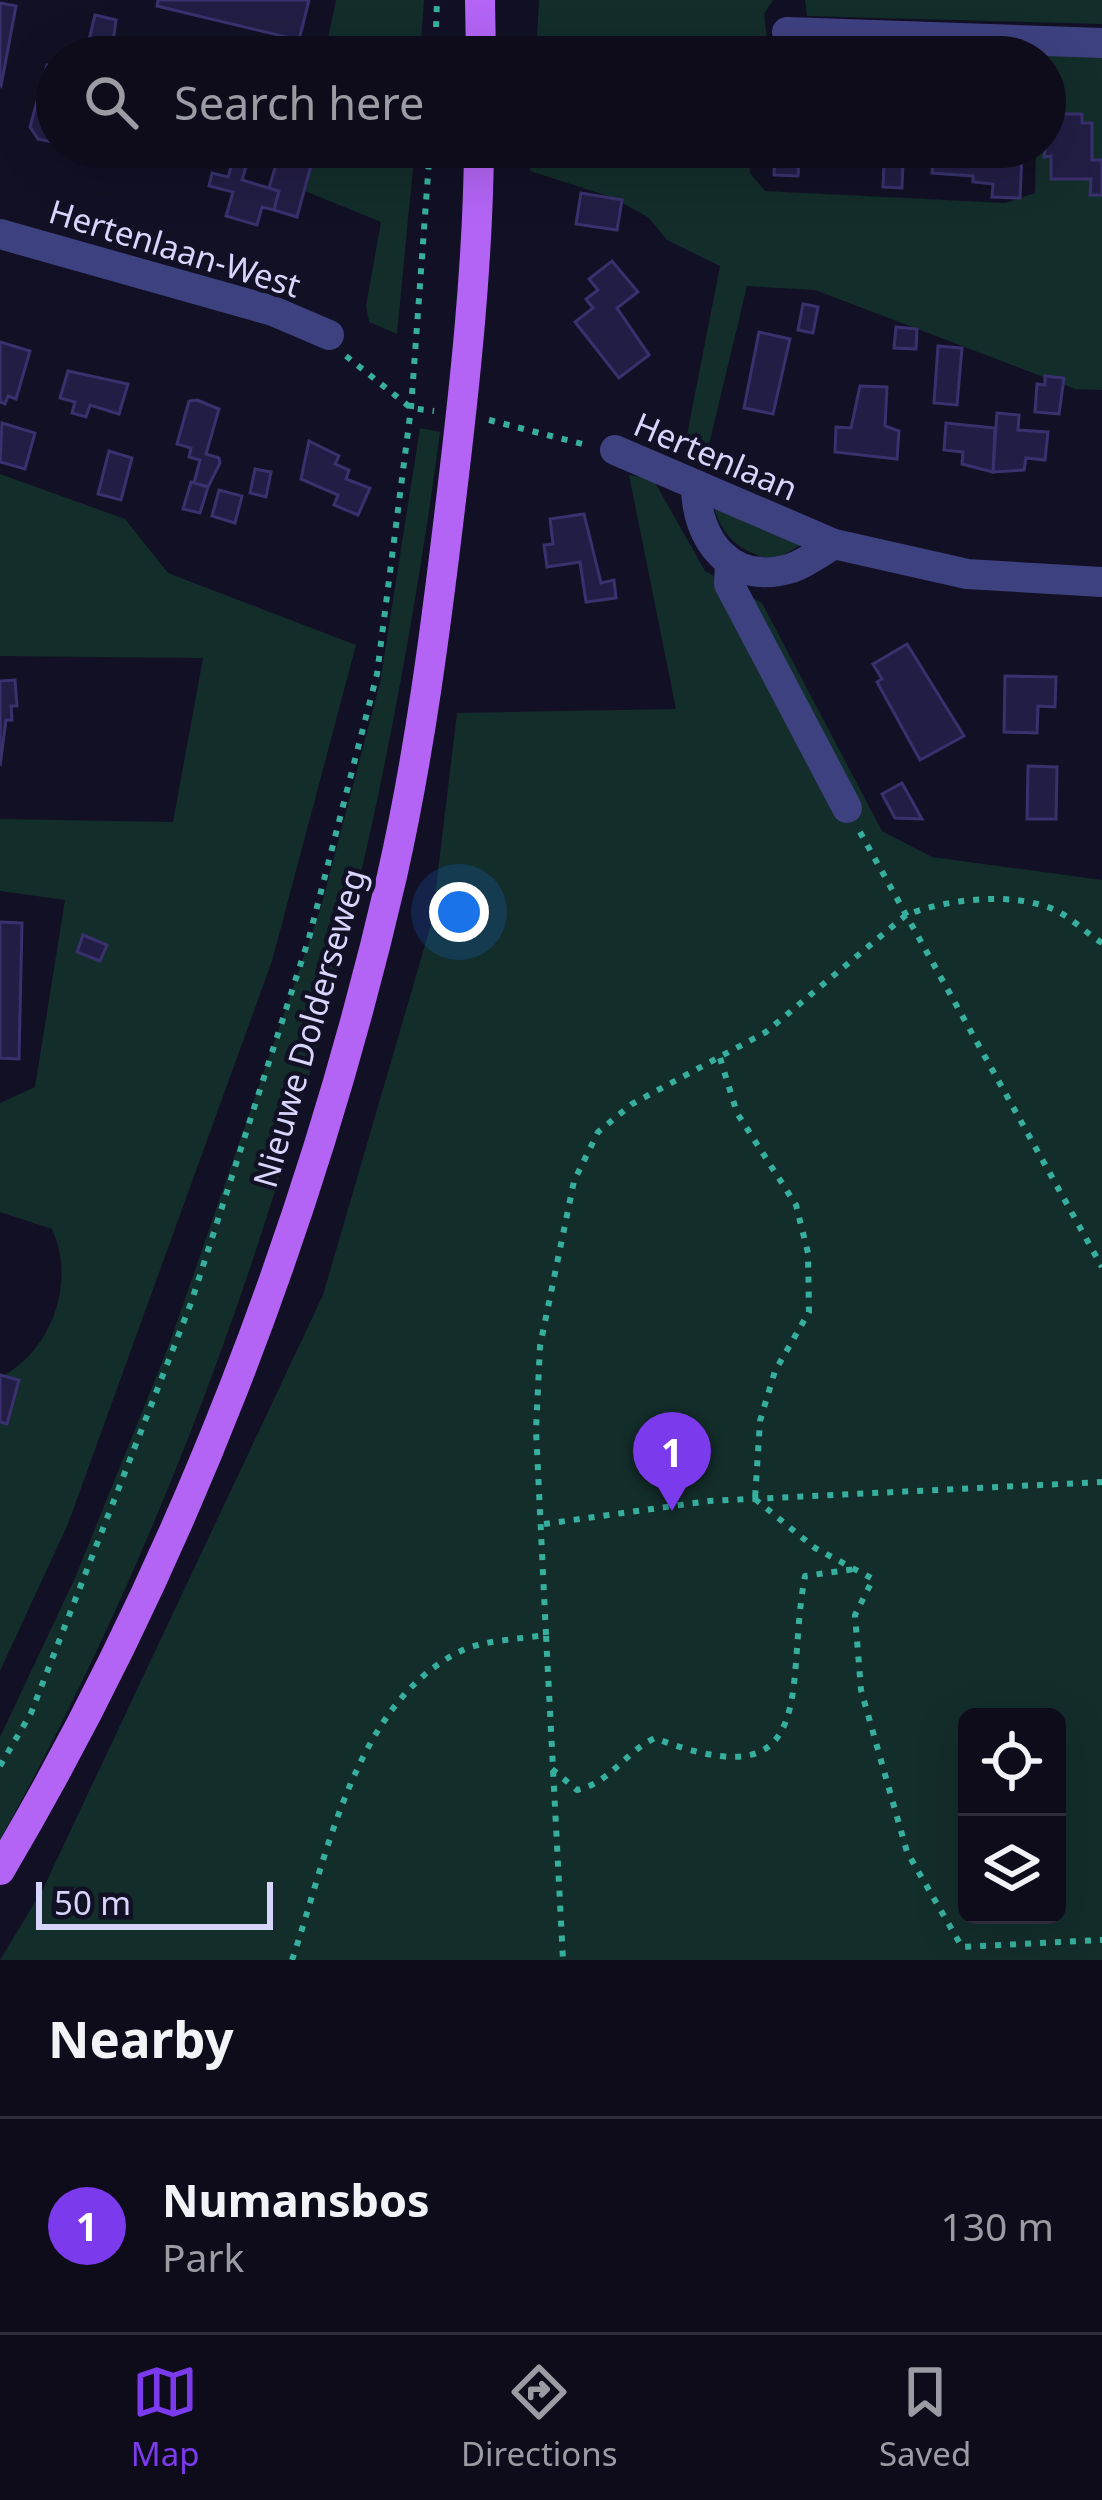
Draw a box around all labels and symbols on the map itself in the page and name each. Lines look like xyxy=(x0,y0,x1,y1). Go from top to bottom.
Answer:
street label: Hertenlaan-West xyxy=(44,188,306,308)
street label: Hertenlaan xyxy=(627,401,805,511)
street label: Nieuwe Dolderseweg xyxy=(242,863,376,1193)
your location xyxy=(429,882,489,942)
pin: 1 xyxy=(633,1412,711,1511)
scale bar xyxy=(36,1876,273,1929)

